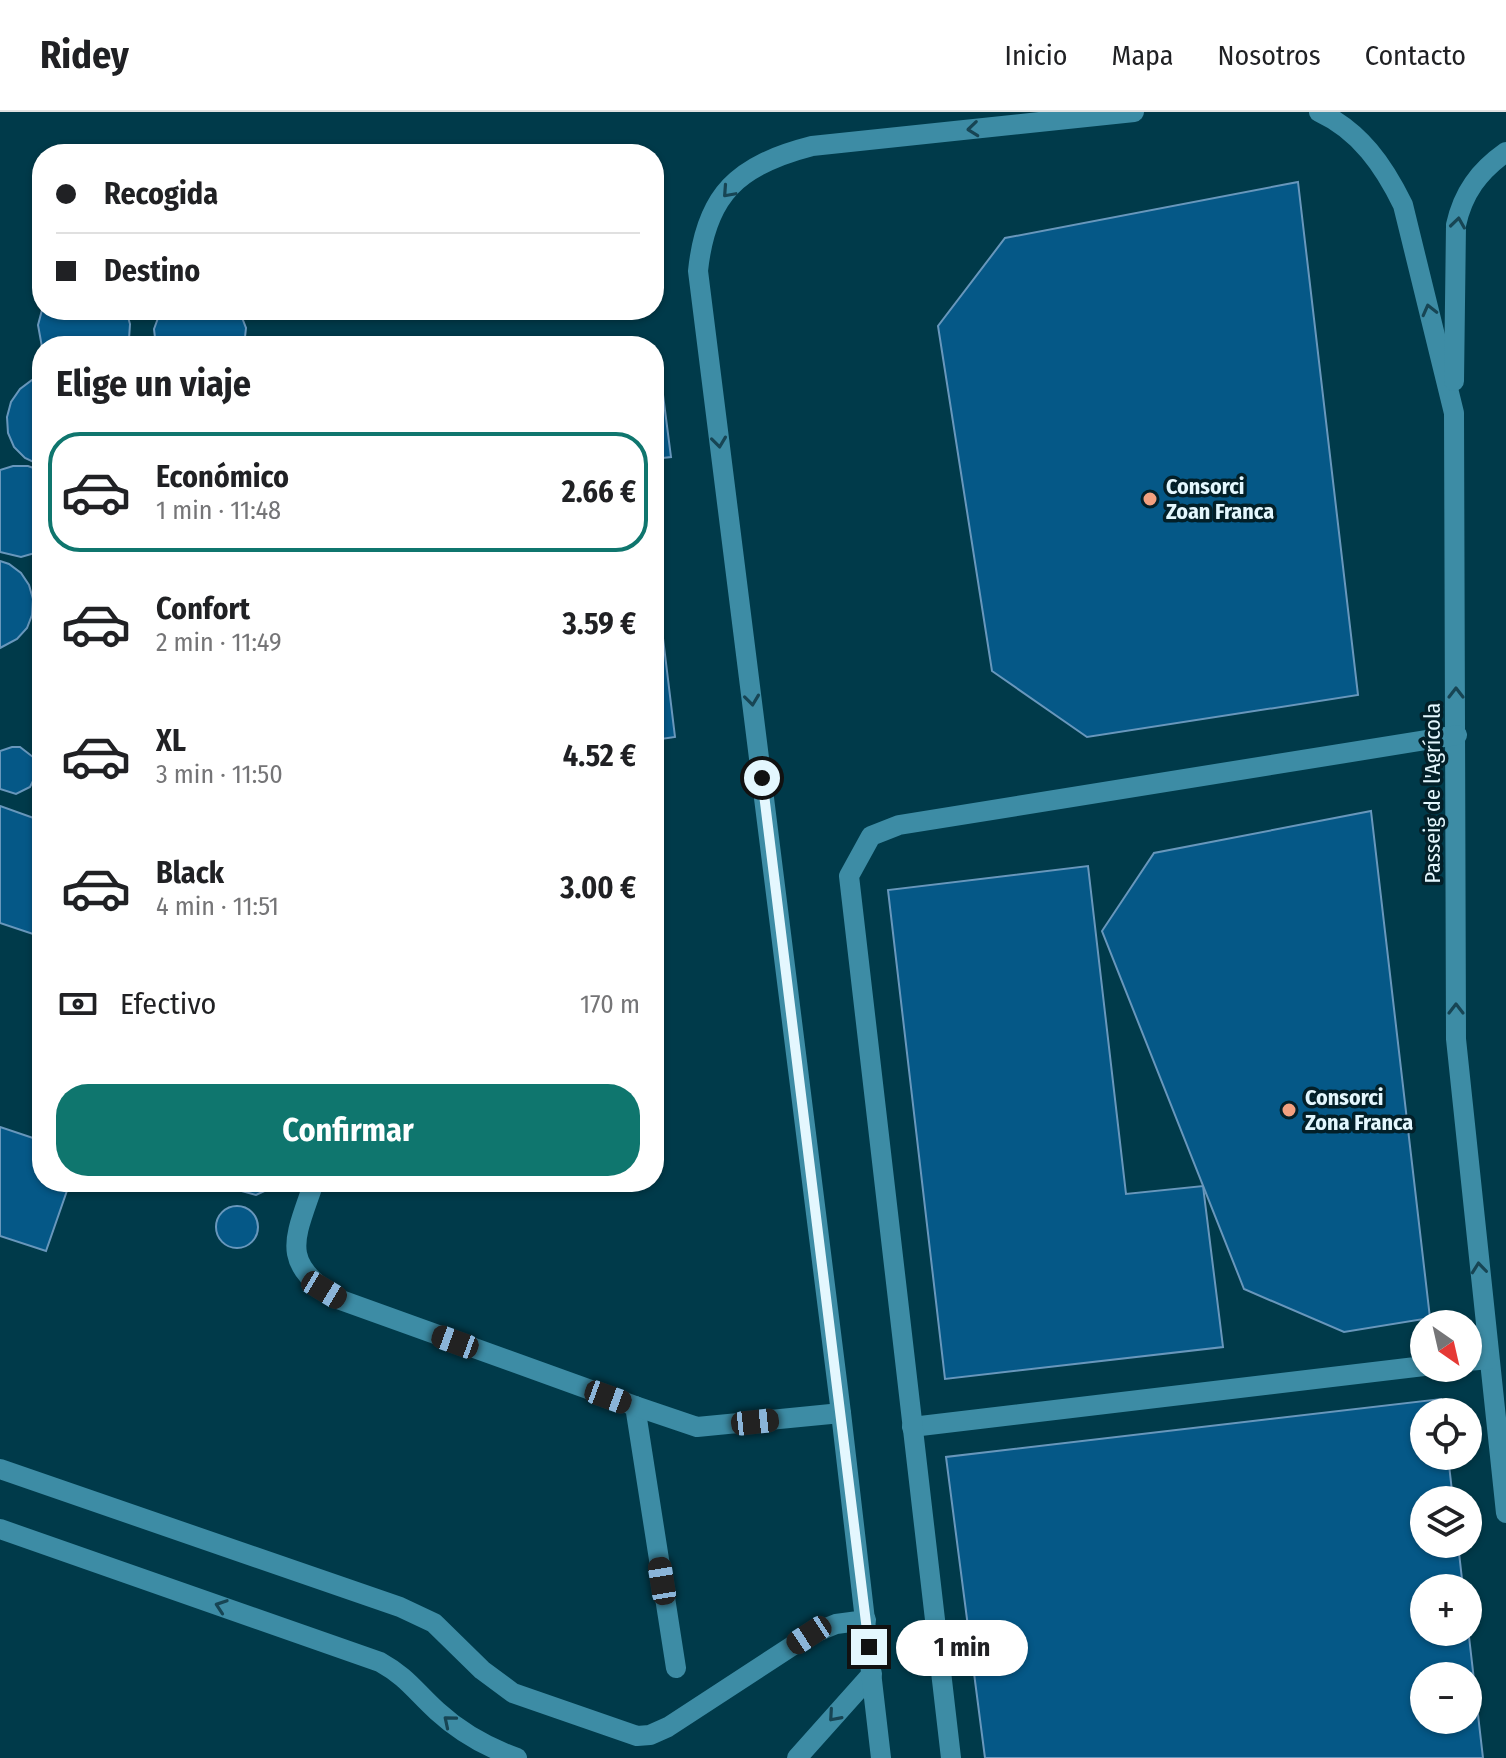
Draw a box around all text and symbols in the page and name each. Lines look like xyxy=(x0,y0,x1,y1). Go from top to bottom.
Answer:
text: Ridey xyxy=(40,32,129,78)
text: Inicio xyxy=(1005,39,1067,72)
text: Mapa xyxy=(1111,39,1173,72)
text: Nosotros xyxy=(1217,39,1321,72)
text: Contacto xyxy=(1365,39,1466,72)
one-way arrow xyxy=(966,121,979,138)
text: Recogida xyxy=(104,176,218,212)
one-way arrow xyxy=(723,182,737,197)
one-way arrow xyxy=(1449,216,1466,230)
text: Destino xyxy=(104,253,200,289)
one-way arrow xyxy=(1421,303,1438,317)
text: Elige un viaje xyxy=(56,362,251,406)
one-way arrow xyxy=(710,435,727,449)
icon: car xyxy=(60,456,132,528)
text: Económico xyxy=(156,459,289,495)
place label: Consorci Zoan Franca xyxy=(1166,473,1274,525)
text: 2.66 € xyxy=(562,474,636,510)
marker: Consorci Zoan Franca xyxy=(1141,490,1159,508)
text: 1 min · 11:48 xyxy=(156,495,281,526)
icon: car xyxy=(60,588,132,660)
text: Confort xyxy=(156,591,250,627)
text: 3.59 € xyxy=(563,606,636,642)
text: 2 min · 11:49 xyxy=(156,627,282,658)
one-way arrow xyxy=(1447,686,1465,699)
one-way arrow xyxy=(743,694,760,707)
street label: Passeig de l'Agrícola xyxy=(1419,703,1446,883)
icon: car xyxy=(60,720,132,792)
text: XL xyxy=(156,723,186,759)
text: 4.52 € xyxy=(563,738,636,774)
text: 3 min · 11:50 xyxy=(156,759,283,790)
route start xyxy=(744,760,780,796)
icon: car xyxy=(60,852,132,924)
text: Black xyxy=(156,855,224,891)
text: 3.00 € xyxy=(560,870,636,906)
text: 4 min · 11:51 xyxy=(156,891,279,922)
icon: cash xyxy=(56,982,100,1026)
text: Efectivo xyxy=(120,986,216,1022)
text: 170 m xyxy=(580,989,640,1020)
one-way arrow xyxy=(1447,1002,1465,1015)
button: Confirmar xyxy=(56,1084,640,1176)
place label: Consorci Zona Franca xyxy=(1305,1084,1413,1136)
marker: Consorci Zona Franca xyxy=(1280,1101,1298,1119)
one-way arrow xyxy=(1471,1261,1488,1274)
car xyxy=(297,1267,351,1313)
north arrow xyxy=(1410,1310,1482,1382)
map controls xyxy=(1410,1310,1482,1734)
car xyxy=(428,1323,482,1361)
car xyxy=(581,1378,635,1416)
button: locate xyxy=(1410,1398,1482,1470)
car xyxy=(730,1408,780,1436)
button: layers xyxy=(1410,1486,1482,1558)
car xyxy=(646,1555,678,1607)
button: + xyxy=(1410,1574,1482,1646)
one-way arrow xyxy=(215,1600,229,1616)
car xyxy=(782,1612,836,1658)
callout: 1 min xyxy=(897,1619,1029,1675)
route end xyxy=(851,1629,887,1665)
text: 1 min xyxy=(934,1632,990,1663)
button: − xyxy=(1410,1662,1482,1734)
one-way arrow xyxy=(830,1707,844,1721)
one-way arrow xyxy=(444,1716,458,1731)

